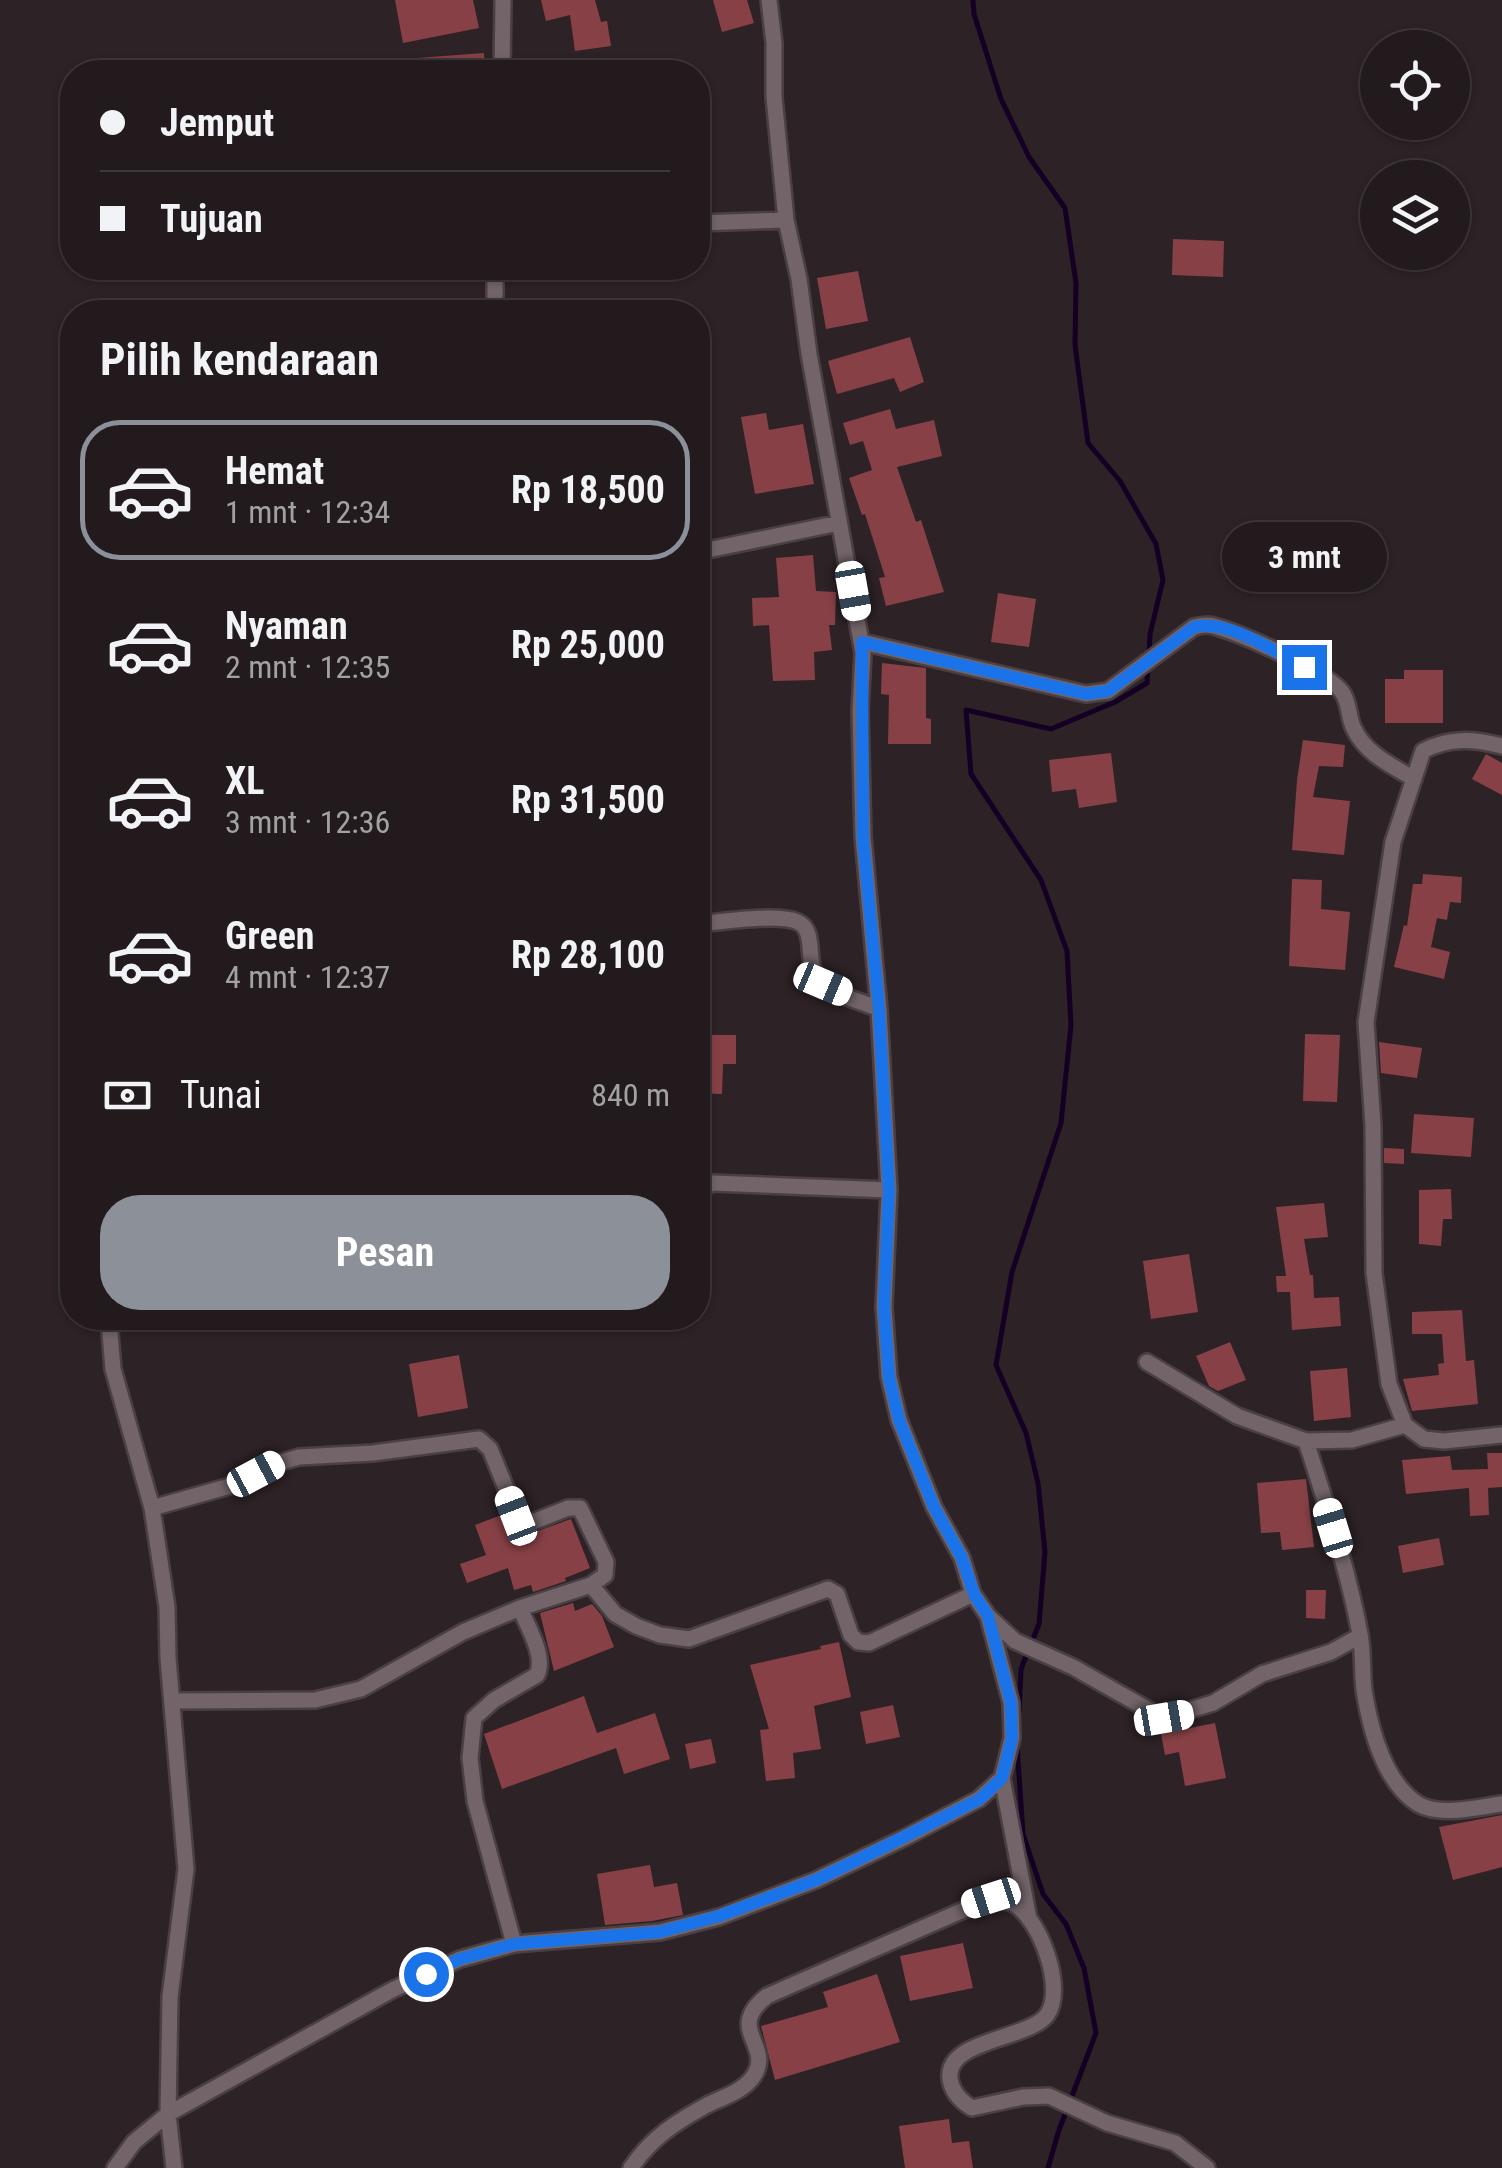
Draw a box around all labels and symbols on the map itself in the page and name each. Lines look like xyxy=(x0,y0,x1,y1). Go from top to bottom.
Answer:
callout: 3 mnt xyxy=(1222,522,1386,592)
car xyxy=(833,559,873,623)
route end xyxy=(1282,645,1327,690)
car xyxy=(790,958,856,1010)
car xyxy=(222,1447,290,1501)
car xyxy=(491,1483,541,1549)
car xyxy=(1310,1495,1356,1561)
car xyxy=(1132,1698,1196,1738)
car xyxy=(958,1874,1024,1922)
route start xyxy=(404,1952,449,1997)

